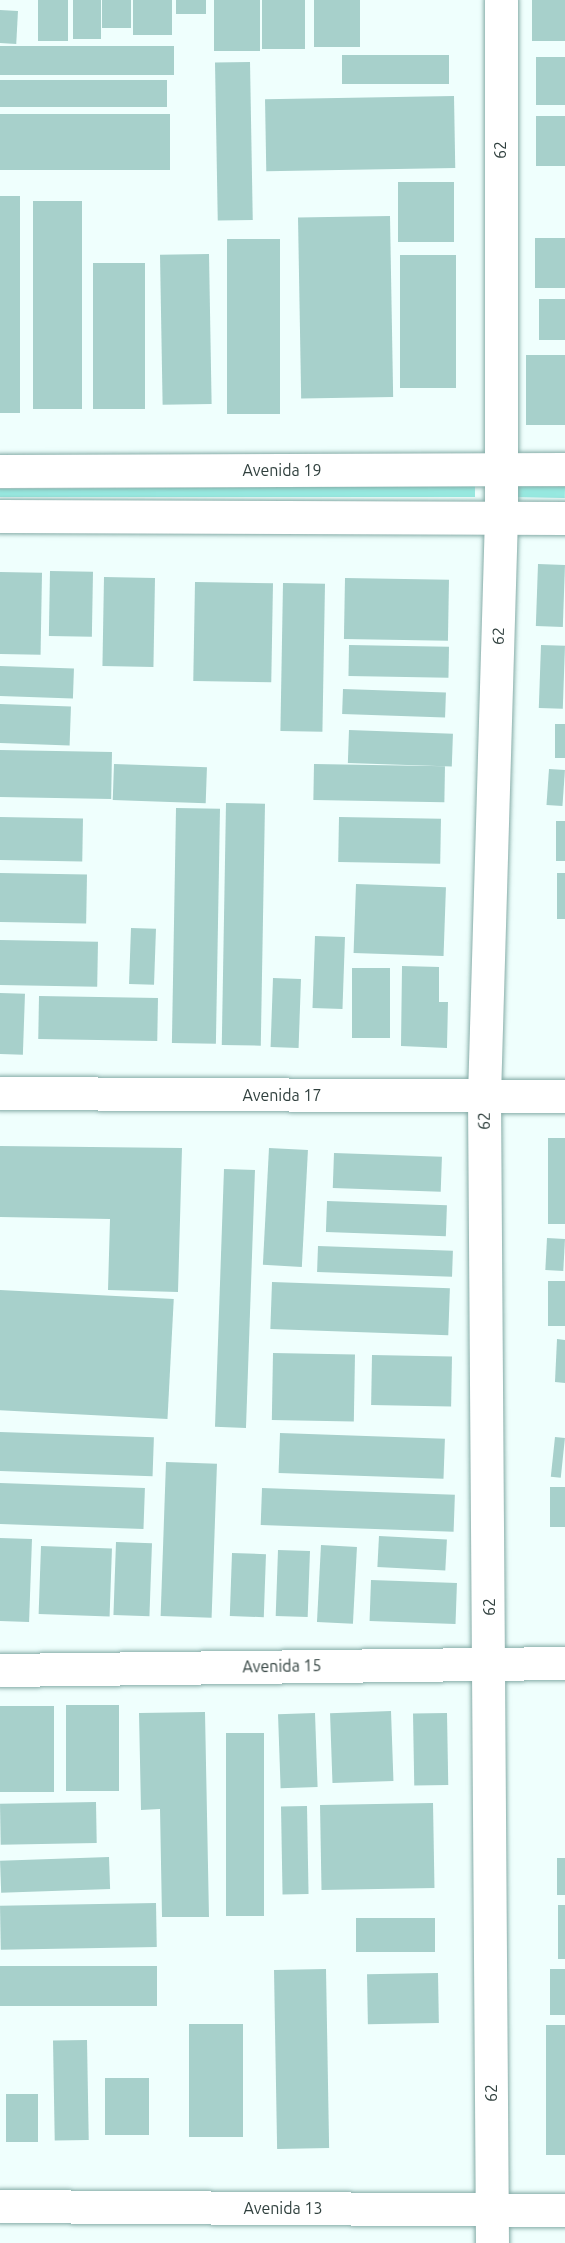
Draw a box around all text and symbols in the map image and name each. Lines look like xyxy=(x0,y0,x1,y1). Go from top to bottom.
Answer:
street label: 62 xyxy=(490,141,510,159)
street label: Avenida 19 xyxy=(242,460,322,480)
street label: 62 xyxy=(488,627,508,645)
street label: Avenida 17 xyxy=(242,1085,322,1105)
street label: 62 xyxy=(474,1112,494,1130)
street label: 62 xyxy=(479,1598,499,1616)
street label: Avenida 15 xyxy=(242,1656,322,1676)
street label: 62 xyxy=(481,2084,501,2102)
street label: Avenida 13 xyxy=(243,2198,323,2218)

